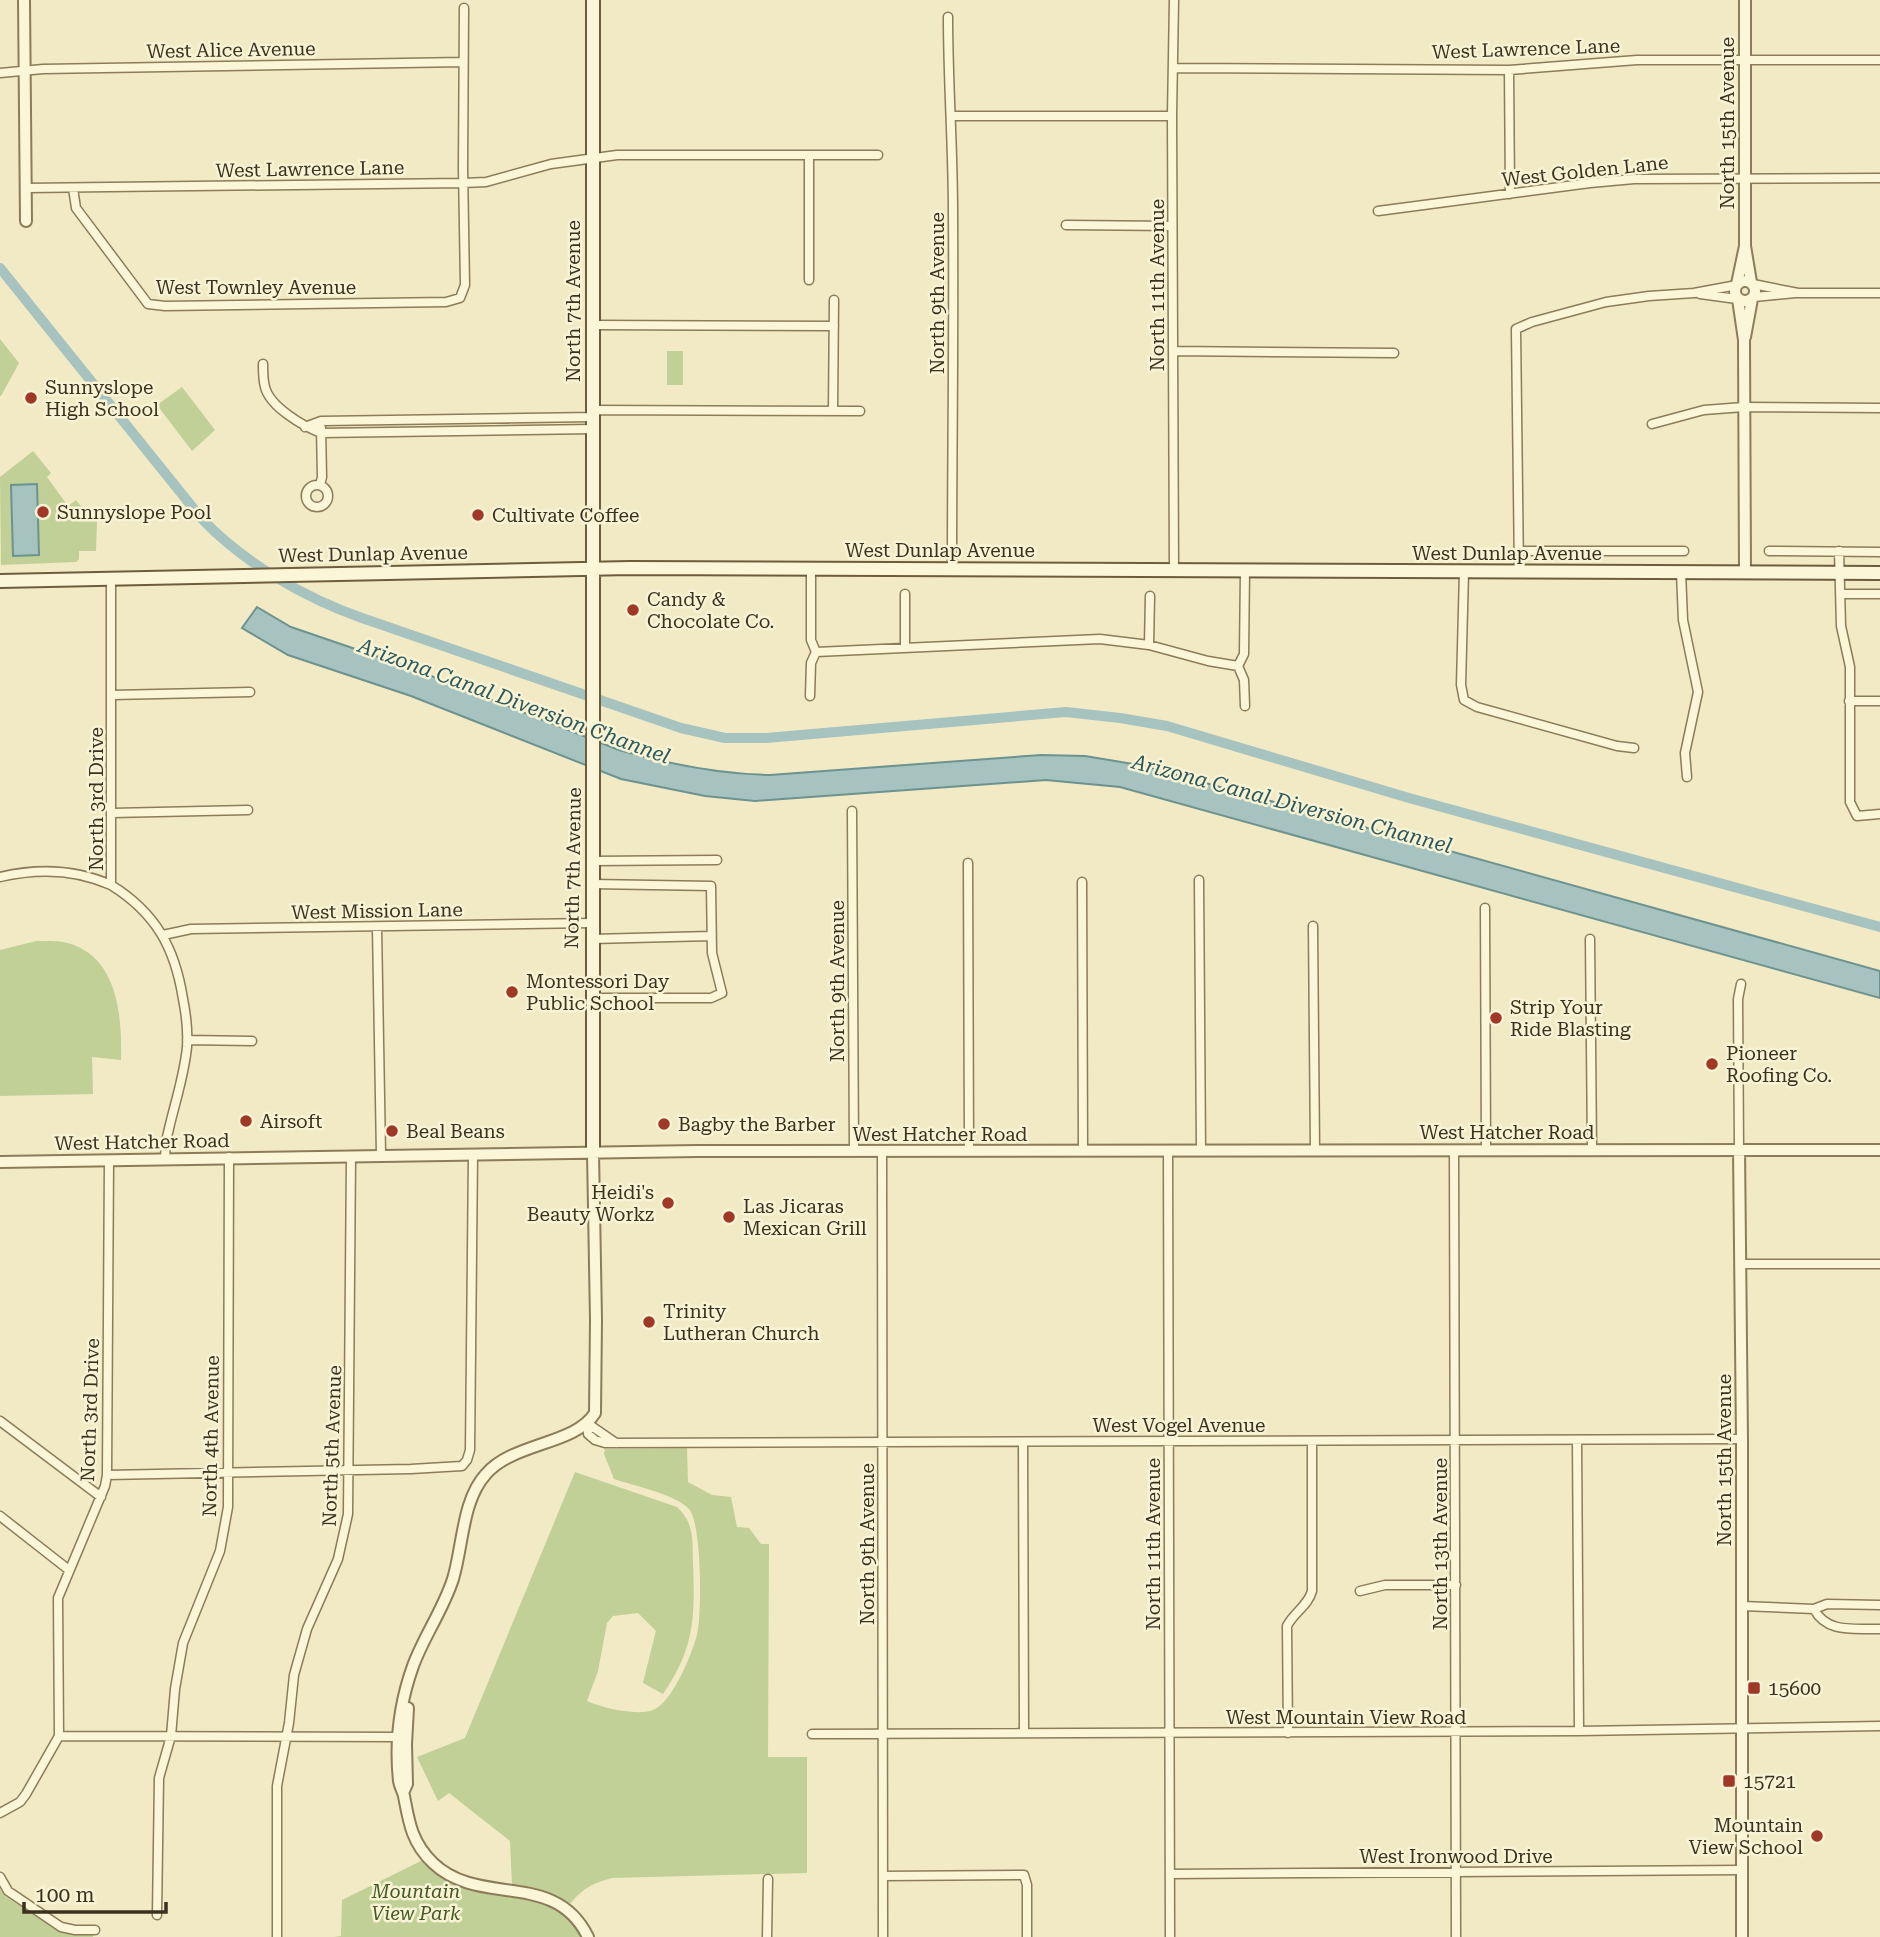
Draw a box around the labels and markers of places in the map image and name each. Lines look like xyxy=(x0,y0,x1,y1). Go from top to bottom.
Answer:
place label: Sunnyslope High School xyxy=(45,376,159,421)
marker: Sunnyslope High School xyxy=(23,390,39,406)
place label: Sunnyslope Pool xyxy=(57,501,211,524)
marker: Sunnyslope Pool xyxy=(35,504,51,520)
place label: Cultivate Coffee xyxy=(492,504,639,527)
marker: Cultivate Coffee xyxy=(470,507,486,523)
place label: Candy & Chocolate Co. xyxy=(647,588,774,633)
marker: Candy & Chocolate Co. xyxy=(625,602,641,618)
place label: Montessori Day Public School xyxy=(526,970,670,1015)
marker: Montessori Day Public School xyxy=(504,984,520,1000)
place label: Strip Your Ride Blasting xyxy=(1510,996,1631,1041)
marker: Strip Your Ride Blasting xyxy=(1488,1010,1504,1026)
place label: Pioneer Roofing Co. xyxy=(1726,1042,1832,1087)
marker: Pioneer Roofing Co. xyxy=(1704,1056,1720,1072)
place label: Airsoft xyxy=(260,1110,322,1133)
marker: Airsoft xyxy=(238,1113,254,1129)
place label: Bagby the Barber xyxy=(678,1113,836,1136)
marker: Bagby the Barber xyxy=(656,1116,672,1132)
place label: Beal Beans xyxy=(406,1120,505,1143)
marker: Beal Beans xyxy=(384,1123,400,1139)
place label: Heidi's Beauty Workz xyxy=(527,1181,654,1226)
marker: Heidi's Beauty Workz xyxy=(660,1195,676,1211)
place label: Las Jicaras Mexican Grill xyxy=(743,1195,867,1240)
marker: Las Jicaras Mexican Grill xyxy=(721,1209,737,1225)
place label: Trinity Lutheran Church xyxy=(663,1300,819,1345)
marker: Trinity Lutheran Church xyxy=(641,1314,657,1330)
place label: 15600 xyxy=(1768,1677,1821,1700)
marker: 15600 xyxy=(1746,1680,1762,1696)
place label: 15721 xyxy=(1743,1770,1796,1793)
marker: 15721 xyxy=(1721,1773,1737,1789)
place label: Mountain View School xyxy=(1689,1814,1803,1859)
marker: Mountain View School xyxy=(1809,1828,1825,1844)

